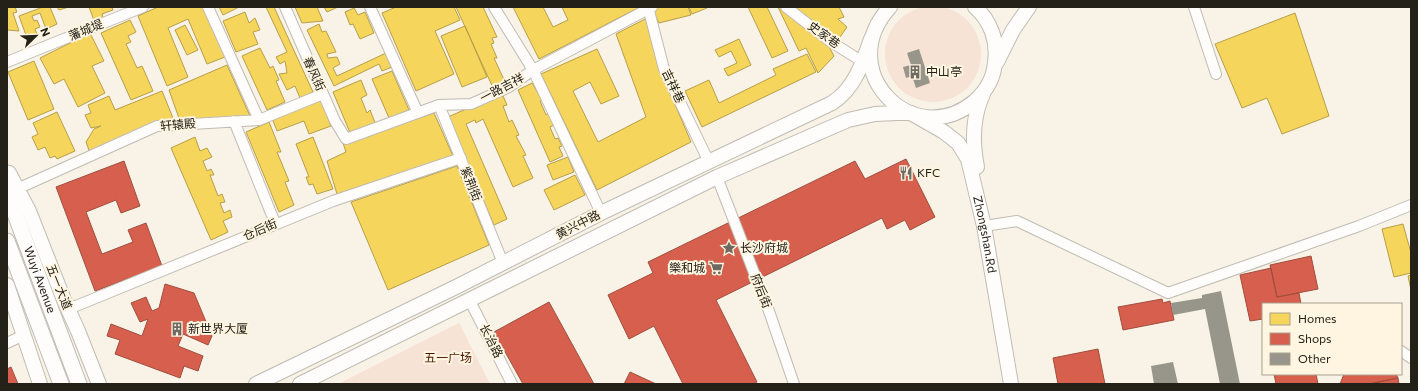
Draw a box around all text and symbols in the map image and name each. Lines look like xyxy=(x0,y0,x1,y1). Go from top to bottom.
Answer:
north arrow xyxy=(16,16,56,56)
street label: 藩城堤 xyxy=(66,16,105,42)
street label: 史家巷 xyxy=(806,18,843,50)
text: N xyxy=(38,26,53,38)
street label: 春风街 xyxy=(301,54,329,93)
building icon: 中山亭 xyxy=(907,64,923,80)
place label: 中山亭 xyxy=(926,64,962,78)
street label: 吉祥巷 xyxy=(660,66,688,105)
street label: 一路吉祥 xyxy=(477,70,526,105)
street label: 轩辕殿 xyxy=(159,115,196,133)
street label: 紫荆街 xyxy=(459,164,485,203)
restaurant icon: KFC xyxy=(898,165,914,181)
place label: KFC xyxy=(917,165,940,179)
street label: Zhongshan.Rd xyxy=(971,194,1000,274)
street label: 黄兴中路 xyxy=(553,207,602,241)
street label: 仓后街 xyxy=(240,216,279,243)
place icon: 长沙府城 xyxy=(721,240,737,256)
place label: 长沙府城 xyxy=(740,240,788,254)
street label: Wuyi Avenue xyxy=(22,244,60,315)
place label: 樂和城 xyxy=(669,260,705,274)
supermarket icon: 樂和城 xyxy=(708,260,724,276)
street label: 五一大道 xyxy=(44,262,75,312)
street label: 府后街 xyxy=(749,271,775,310)
legend xyxy=(1262,303,1402,375)
text: Homes xyxy=(1298,311,1336,325)
building icon: 新世界大厦 xyxy=(169,321,185,337)
place label: 新世界大厦 xyxy=(188,321,248,335)
street label: 长治路 xyxy=(477,321,506,360)
text: Shops xyxy=(1298,331,1332,345)
park label: 五一广场 xyxy=(424,350,472,364)
text: Other xyxy=(1298,351,1331,365)

